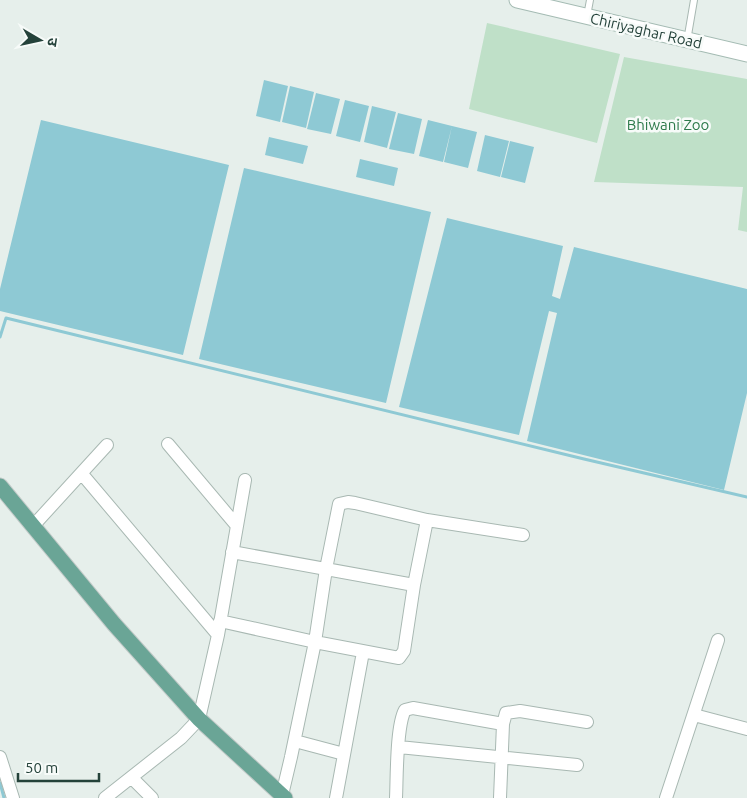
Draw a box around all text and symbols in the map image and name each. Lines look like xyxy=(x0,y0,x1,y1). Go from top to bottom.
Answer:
street label: Chiriyaghar Road xyxy=(589,9,704,52)
north arrow xyxy=(15,15,65,65)
text: उ xyxy=(44,37,61,48)
park label: Bhiwani Zoo xyxy=(627,116,709,133)
scale bar xyxy=(18,750,99,782)
text: 50 m xyxy=(25,759,58,776)

